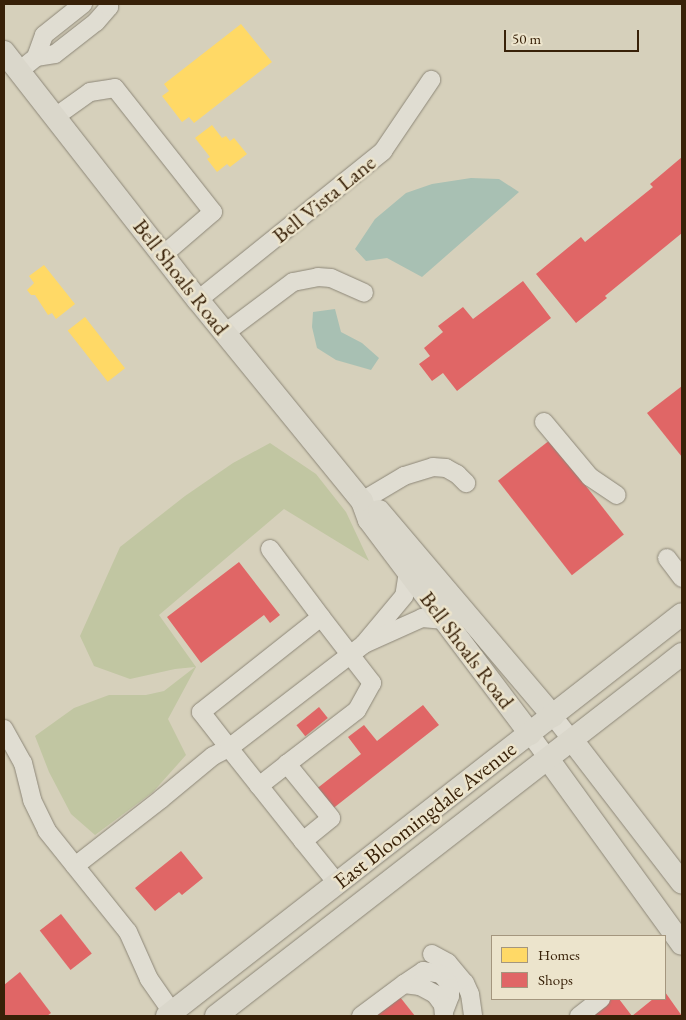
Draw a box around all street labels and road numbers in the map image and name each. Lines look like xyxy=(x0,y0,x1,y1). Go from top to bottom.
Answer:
street label: Bell Vista Lane xyxy=(267,149,381,249)
street label: Bell Shoals Road xyxy=(127,214,235,340)
street label: Bell Shoals Road xyxy=(414,586,520,714)
street label: East Bloomingdale Avenue xyxy=(329,736,521,894)

